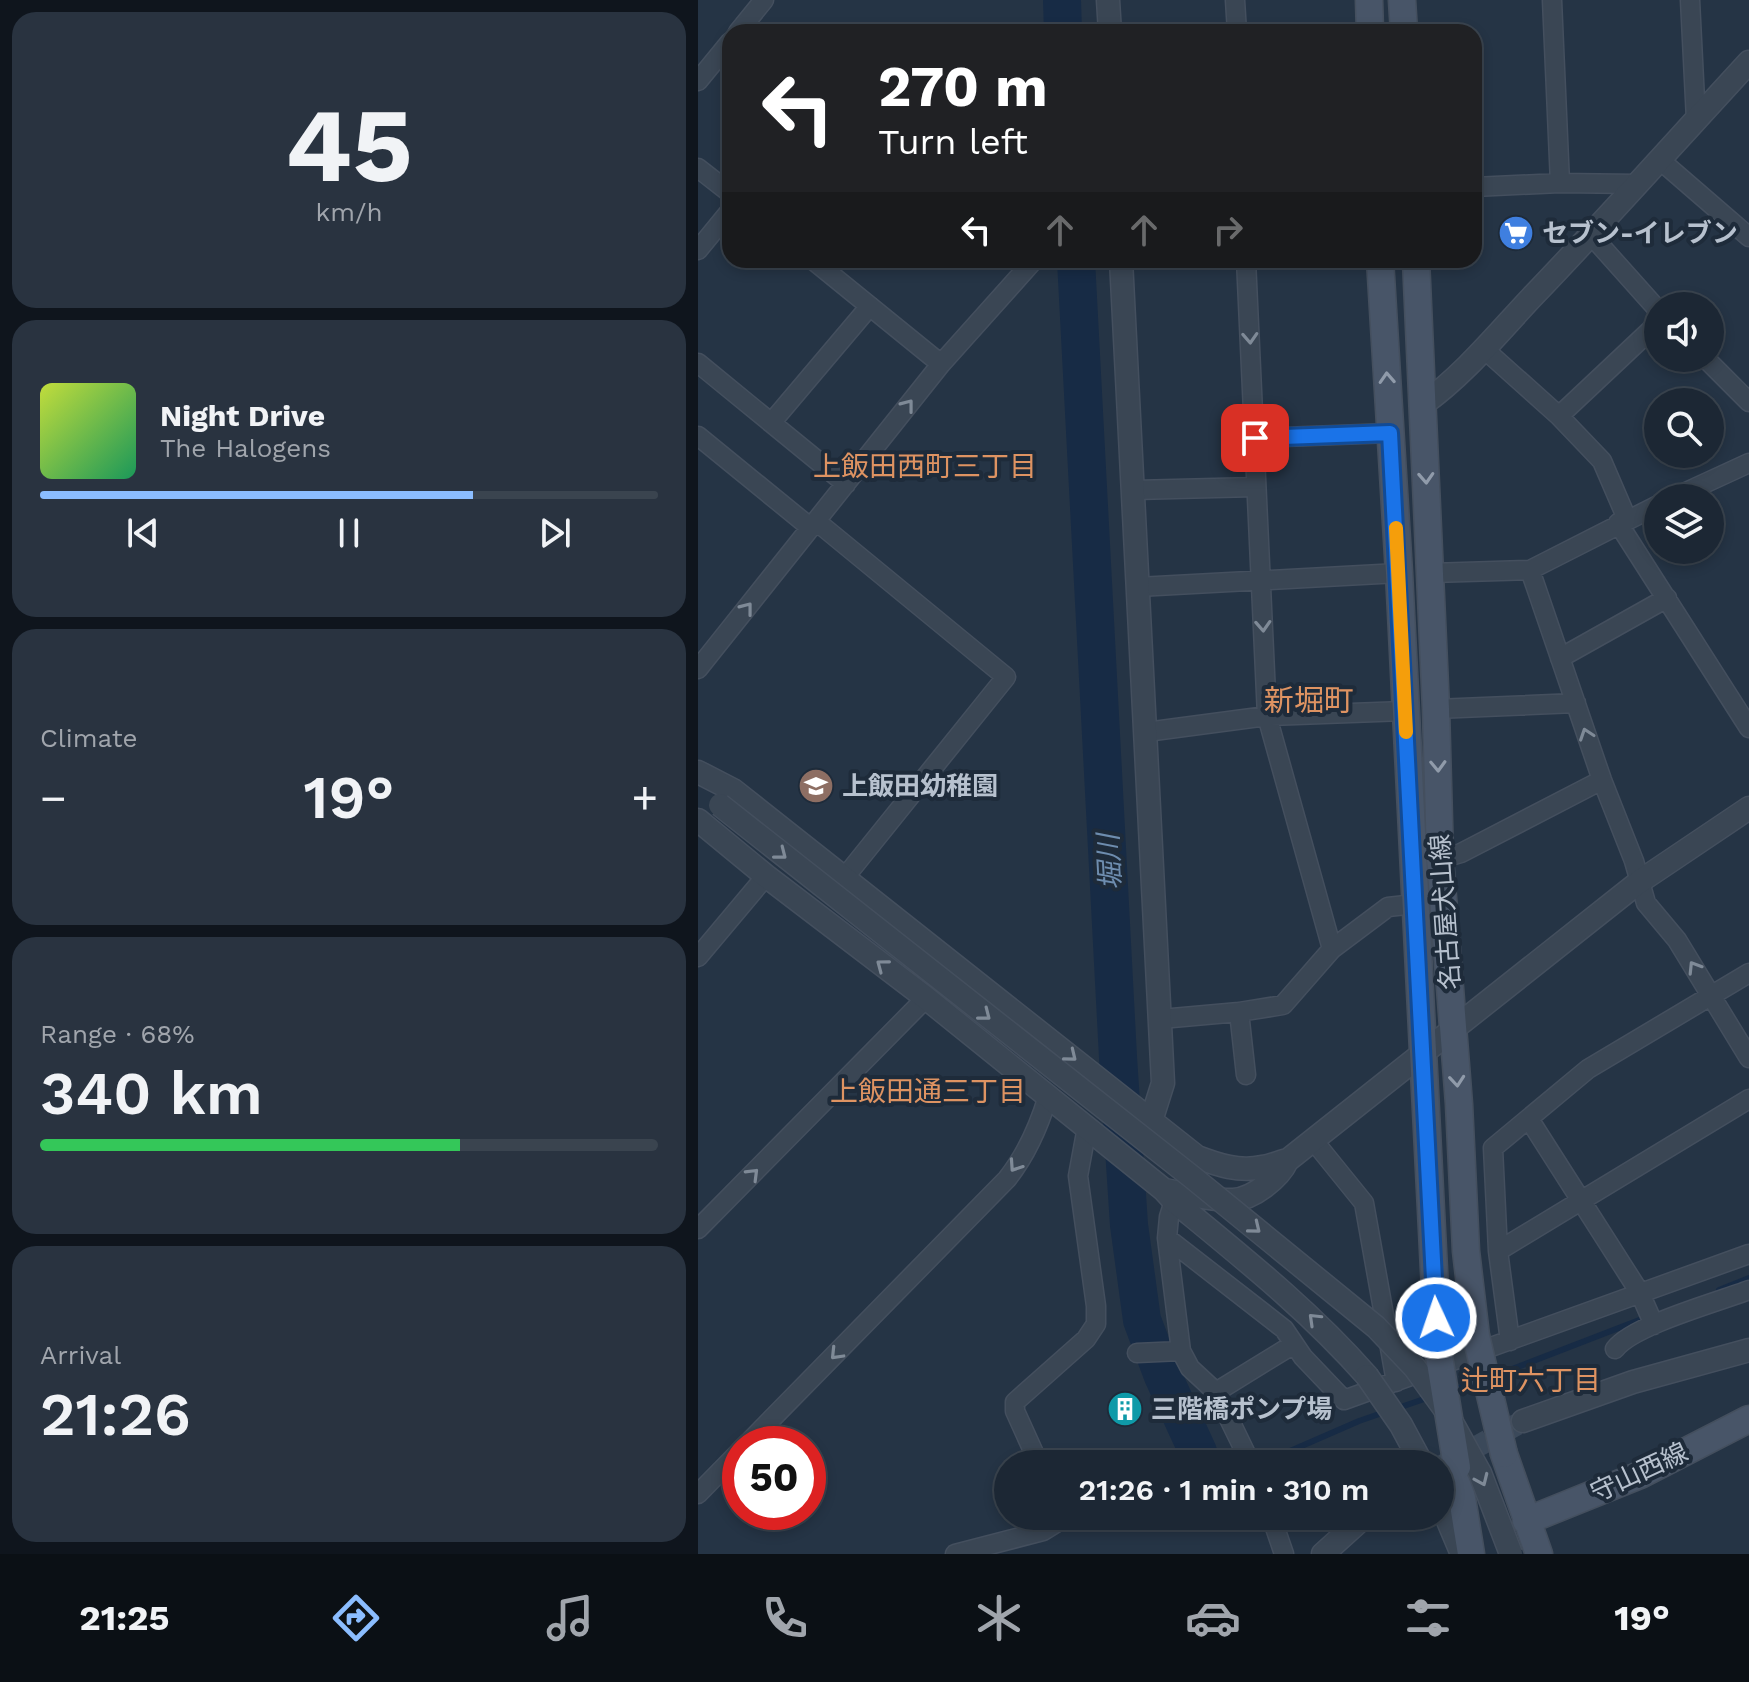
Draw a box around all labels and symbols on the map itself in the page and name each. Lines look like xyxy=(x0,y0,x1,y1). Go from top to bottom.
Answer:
supermarket icon: セブン-イレブン xyxy=(1497,214,1535,252)
place label: セブン-イレブン xyxy=(1542,218,1738,248)
one-way arrow xyxy=(1241,332,1258,345)
one-way arrow xyxy=(1379,371,1396,384)
one-way arrow xyxy=(899,399,913,414)
pin xyxy=(1221,404,1289,472)
district label: 上飯田西町三丁目 xyxy=(813,450,1037,483)
one-way arrow xyxy=(1417,472,1434,485)
one-way arrow xyxy=(737,602,751,617)
one-way arrow xyxy=(1254,620,1271,633)
district label: 新堀町 xyxy=(1264,683,1354,718)
one-way arrow xyxy=(1580,728,1596,742)
one-way arrow xyxy=(1429,760,1446,773)
school or university icon: 上飯田幼稚園 xyxy=(797,767,835,805)
place label: 上飯田幼稚園 xyxy=(842,771,998,801)
water label: 堀川 xyxy=(1091,830,1127,891)
street label: 名古屋犬山線 xyxy=(1425,833,1465,991)
one-way arrow xyxy=(772,844,787,858)
one-way arrow xyxy=(876,960,891,974)
one-way arrow xyxy=(1689,961,1704,976)
one-way arrow xyxy=(976,1005,990,1020)
one-way arrow xyxy=(1062,1047,1077,1061)
district label: 上飯田通三丁目 xyxy=(830,1075,1026,1108)
one-way arrow xyxy=(1448,1075,1465,1088)
one-way arrow xyxy=(1010,1158,1025,1172)
one-way arrow xyxy=(744,1169,758,1183)
one-way arrow xyxy=(1246,1219,1261,1233)
position arrow xyxy=(1394,1276,1478,1360)
one-way arrow xyxy=(1309,1314,1323,1329)
one-way arrow xyxy=(830,1345,845,1359)
district label: 辻町六丁目 xyxy=(1461,1364,1601,1397)
building icon: 三階橋ポンプ場 xyxy=(1106,1390,1144,1428)
place label: 三階橋ポンプ場 xyxy=(1151,1394,1332,1424)
speed limit sign: 50 xyxy=(722,1426,826,1530)
street label: 守山西線 xyxy=(1586,1436,1692,1508)
one-way arrow xyxy=(1473,1472,1489,1487)

